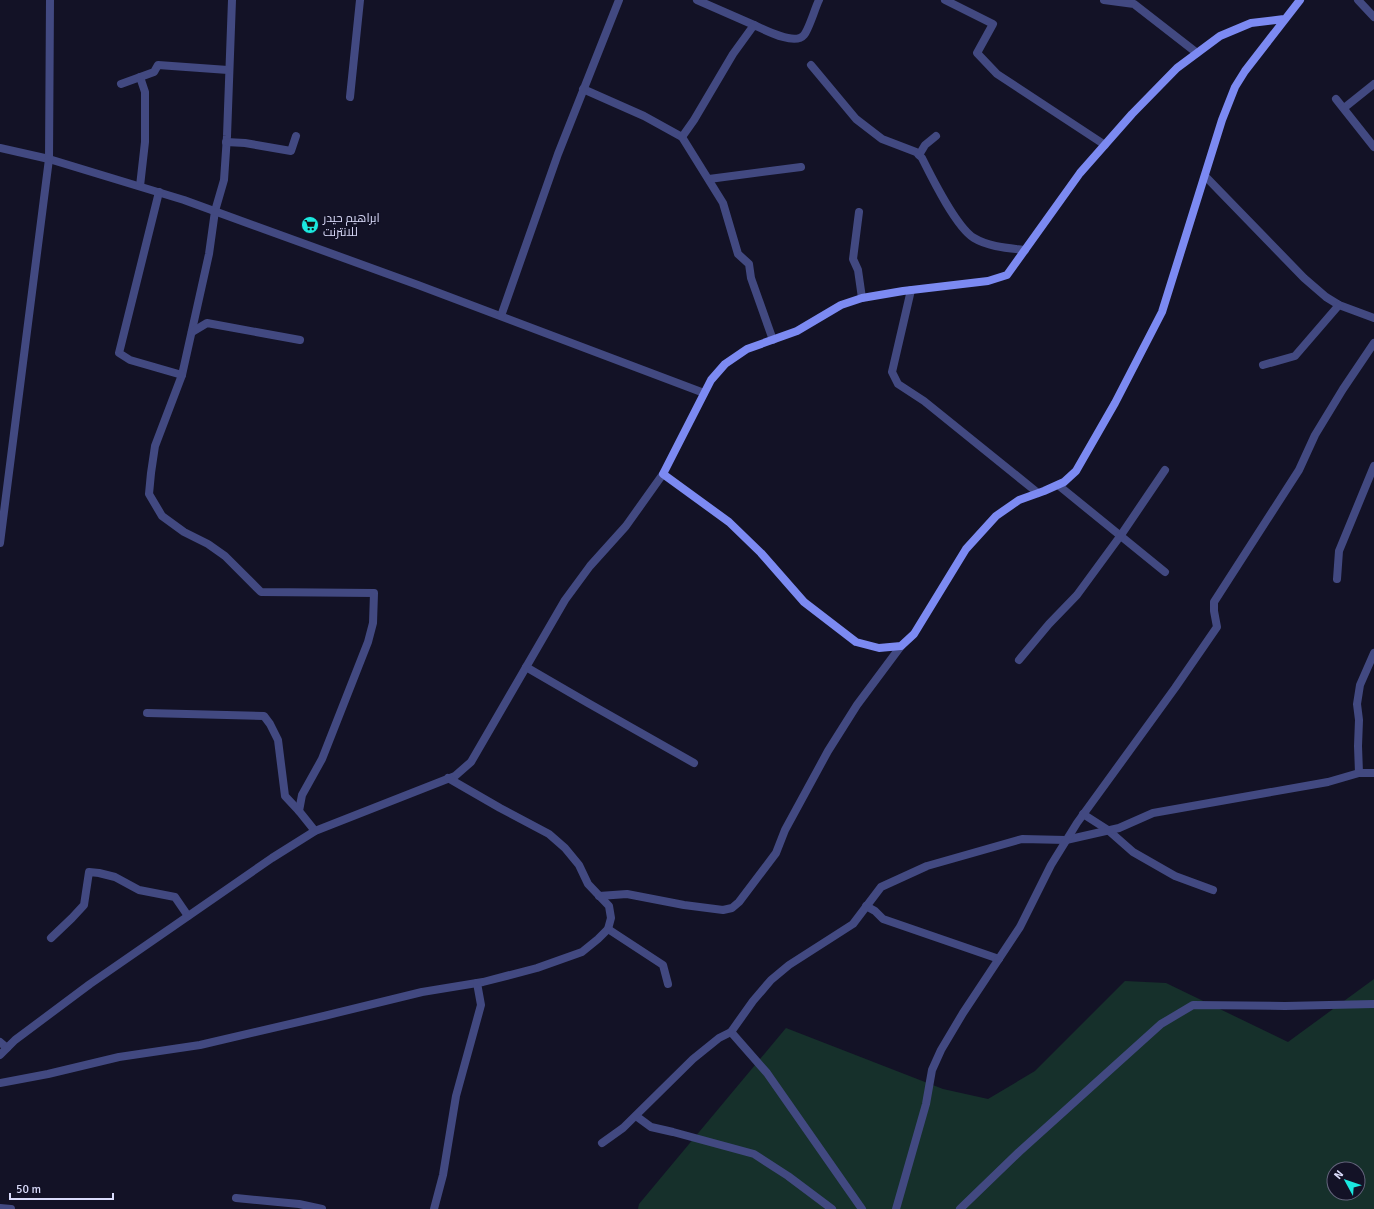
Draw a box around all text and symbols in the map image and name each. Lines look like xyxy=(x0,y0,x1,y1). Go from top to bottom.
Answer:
place label: ابراهيم حيدر للانترنت xyxy=(322,211,380,240)
supermarket icon: ابراهيم حيدر للانترنت xyxy=(300,215,320,235)
north arrow xyxy=(1326,1161,1366,1201)
text: N xyxy=(1331,1168,1346,1182)
scale bar xyxy=(10,1175,113,1201)
text: 50 m xyxy=(16,1182,41,1197)

